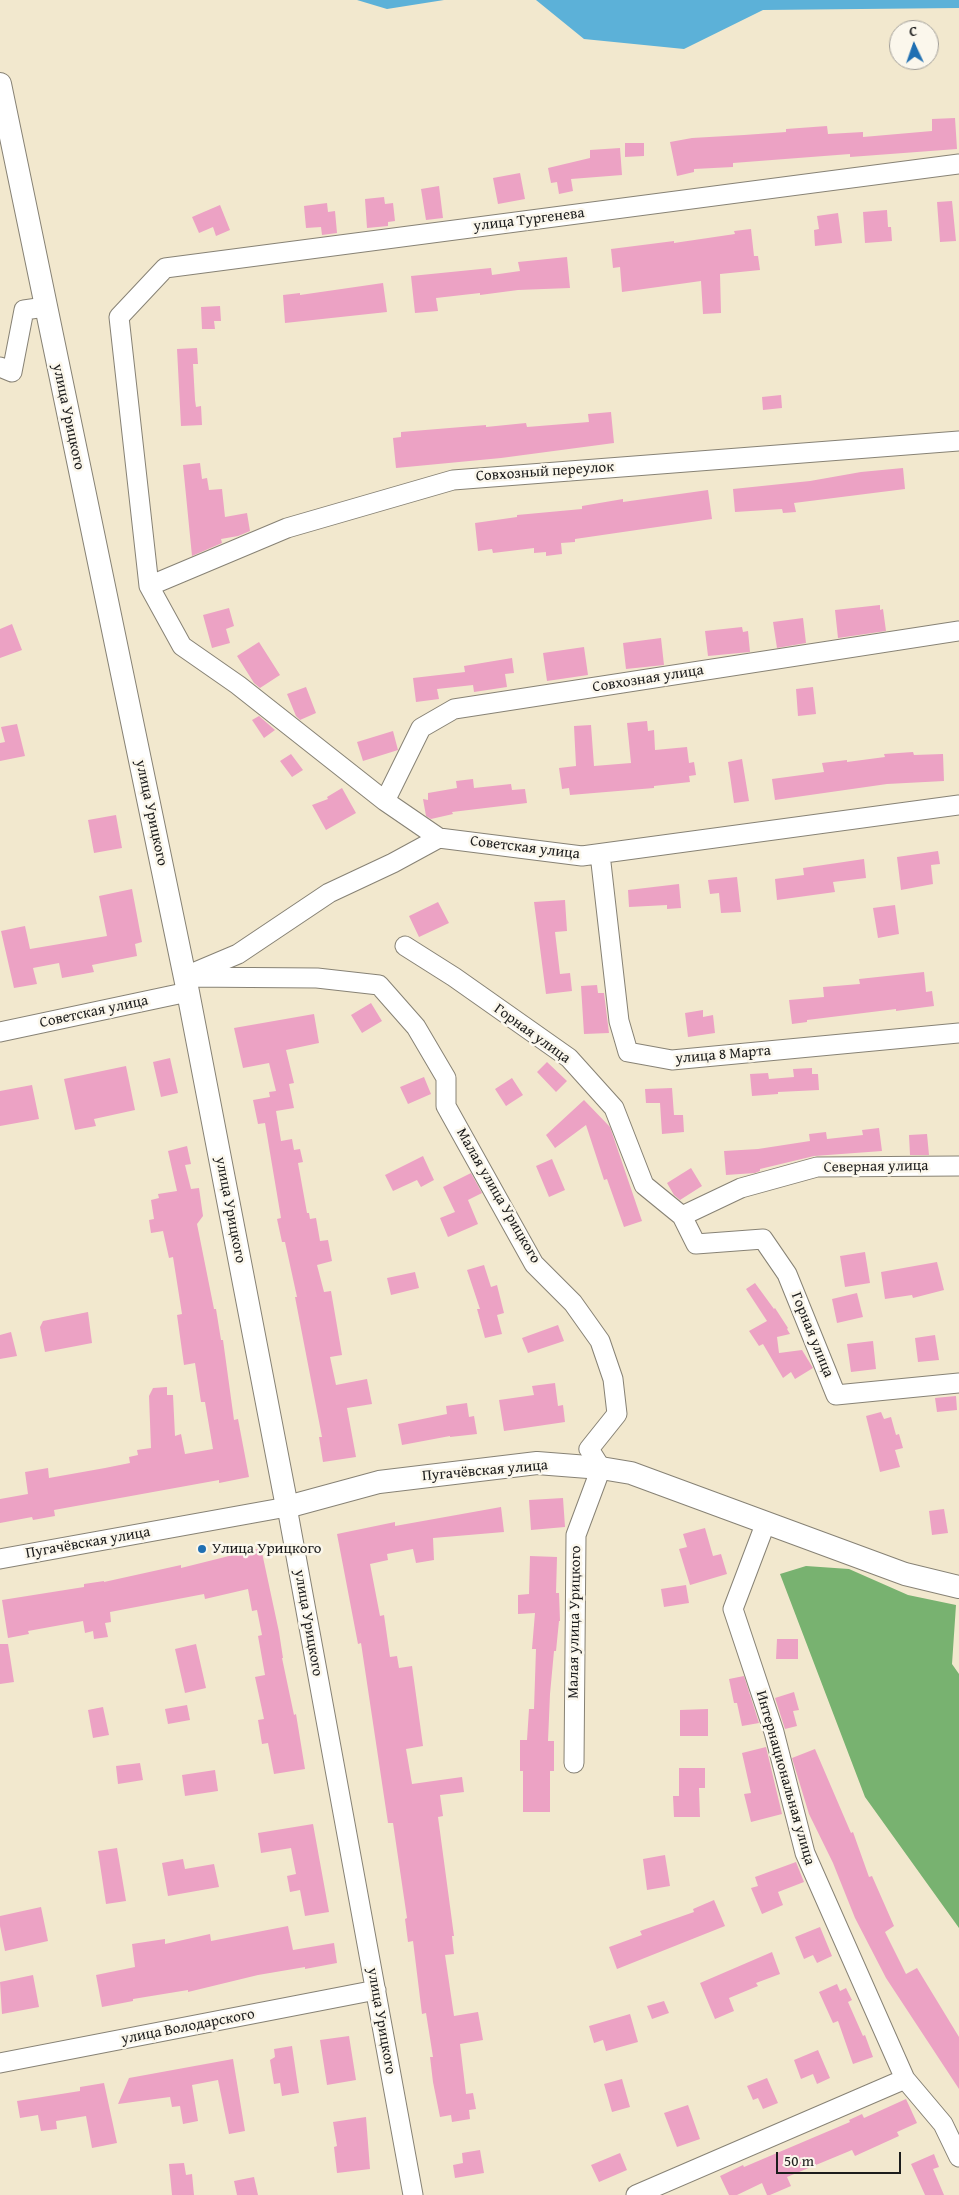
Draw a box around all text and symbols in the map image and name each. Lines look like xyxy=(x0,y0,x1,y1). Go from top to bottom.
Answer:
north arrow xyxy=(889,20,939,70)
text: С xyxy=(909,21,918,41)
street label: улица Тургенева xyxy=(473,204,585,236)
street label: улица Урицкого xyxy=(48,362,88,472)
street label: Совхозный переулок xyxy=(475,458,615,486)
street label: Совхозная улица xyxy=(591,661,705,697)
street label: улица Урицкого xyxy=(131,758,171,868)
street label: Советская улица xyxy=(469,832,581,864)
street label: Советская улица xyxy=(38,992,150,1032)
street label: Горная улица xyxy=(490,1000,574,1068)
street label: улица 8 Марта xyxy=(675,1042,771,1068)
street label: Малая улица Урицкого xyxy=(452,1125,544,1267)
street label: улица Урицкого xyxy=(211,1155,249,1265)
street label: Северная улица xyxy=(823,1157,929,1177)
street label: Горная улица xyxy=(787,1290,837,1380)
street label: Пугачёвская улица xyxy=(421,1457,549,1485)
street label: Пугачёвская улица xyxy=(24,1523,152,1563)
place label: Улица Урицкого xyxy=(212,1540,321,1558)
marker: Улица Урицкого xyxy=(196,1543,208,1555)
street label: Малая улица Урицкого xyxy=(565,1545,585,1699)
street label: улица Урицкого xyxy=(290,1568,326,1678)
street label: Интернациональная улица xyxy=(751,1689,819,1867)
street label: улица Урицкого xyxy=(363,1966,399,2076)
street label: улица Володарского xyxy=(120,2005,256,2049)
scale bar xyxy=(779,2142,904,2174)
text: 50 m xyxy=(784,2150,814,2171)

